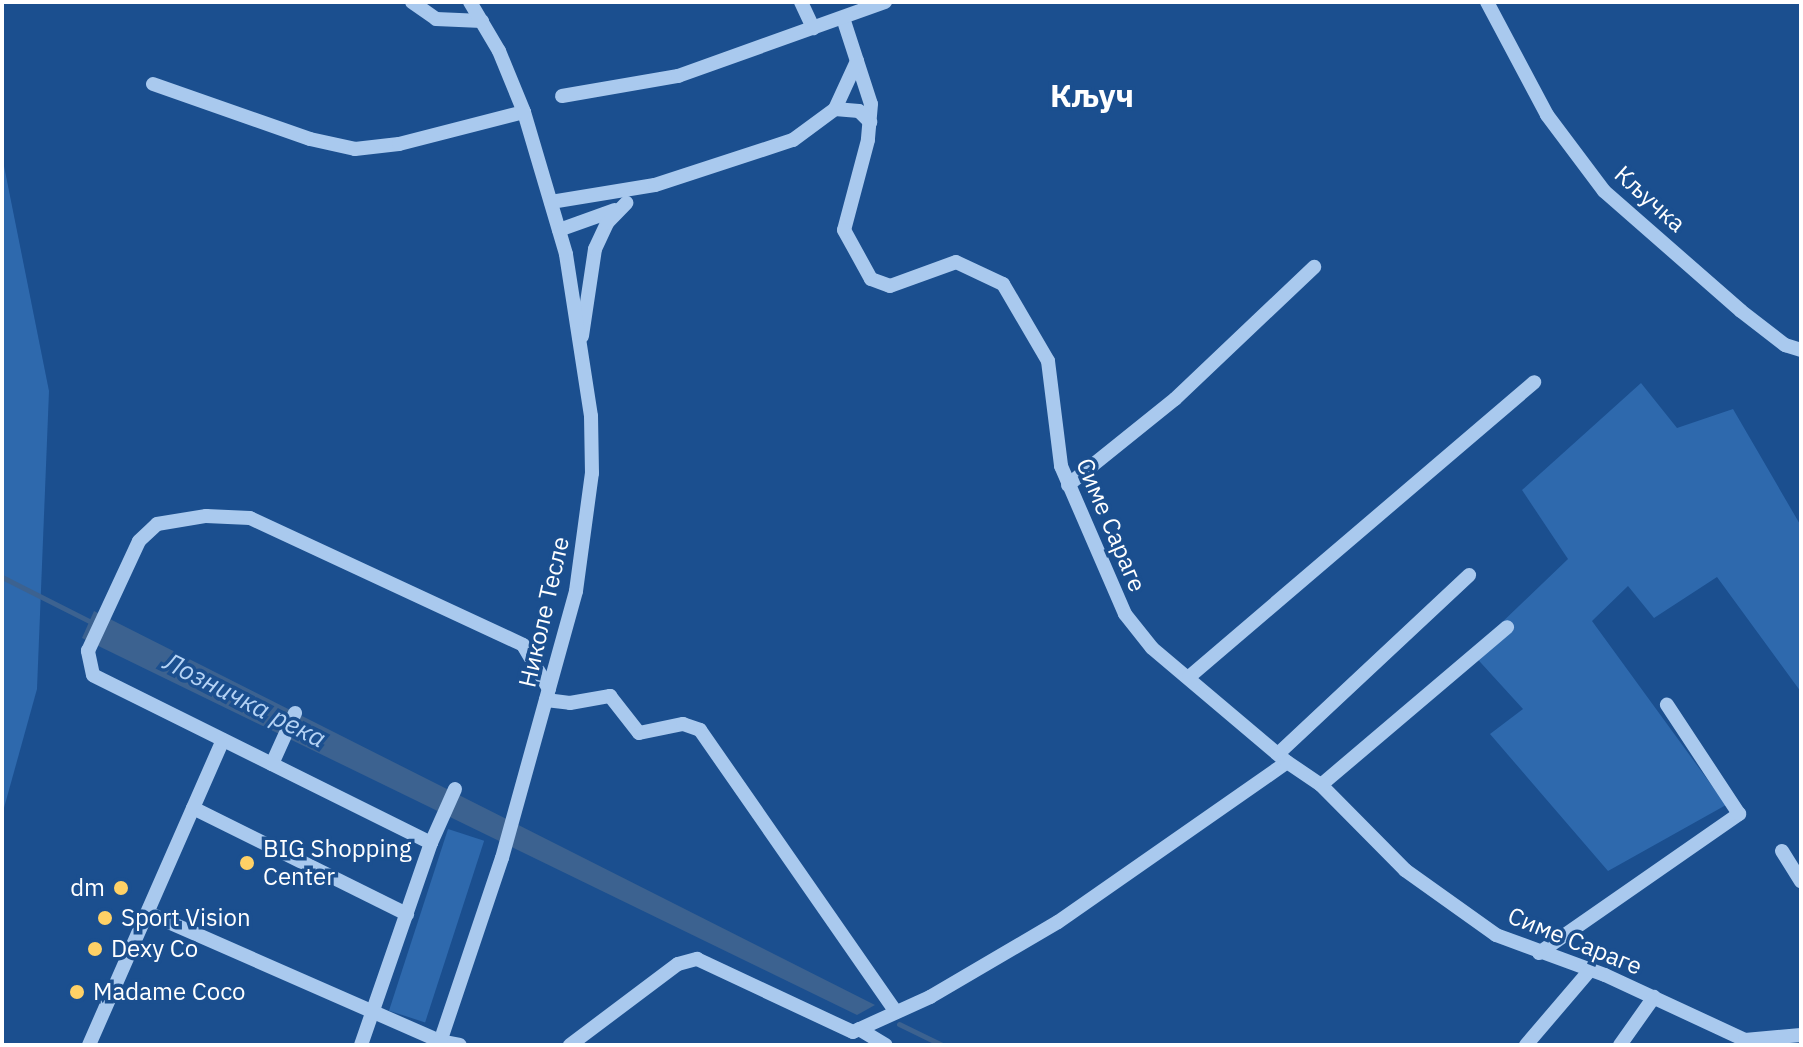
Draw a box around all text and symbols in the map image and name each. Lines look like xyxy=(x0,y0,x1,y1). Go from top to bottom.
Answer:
district label: Кључ xyxy=(1050,76,1134,114)
street label: Кључка xyxy=(1609,160,1691,238)
street label: Симе Сараге xyxy=(1070,454,1152,596)
street label: Николе Тесле xyxy=(513,534,575,690)
water label: Лозничка река xyxy=(159,646,331,754)
place label: BIG Shopping Center xyxy=(263,835,412,891)
marker: BIG Shopping Center xyxy=(238,854,256,872)
place label: dm xyxy=(70,874,105,902)
marker: dm xyxy=(112,879,130,897)
street label: Симе Сараге xyxy=(1504,901,1646,981)
place label: Sport Vision xyxy=(121,904,251,932)
marker: Sport Vision xyxy=(96,909,114,927)
place label: Dexy Co xyxy=(111,935,198,963)
marker: Dexy Co xyxy=(86,940,104,958)
place label: Madame Coco xyxy=(93,978,246,1006)
marker: Madame Coco xyxy=(68,983,86,1001)

